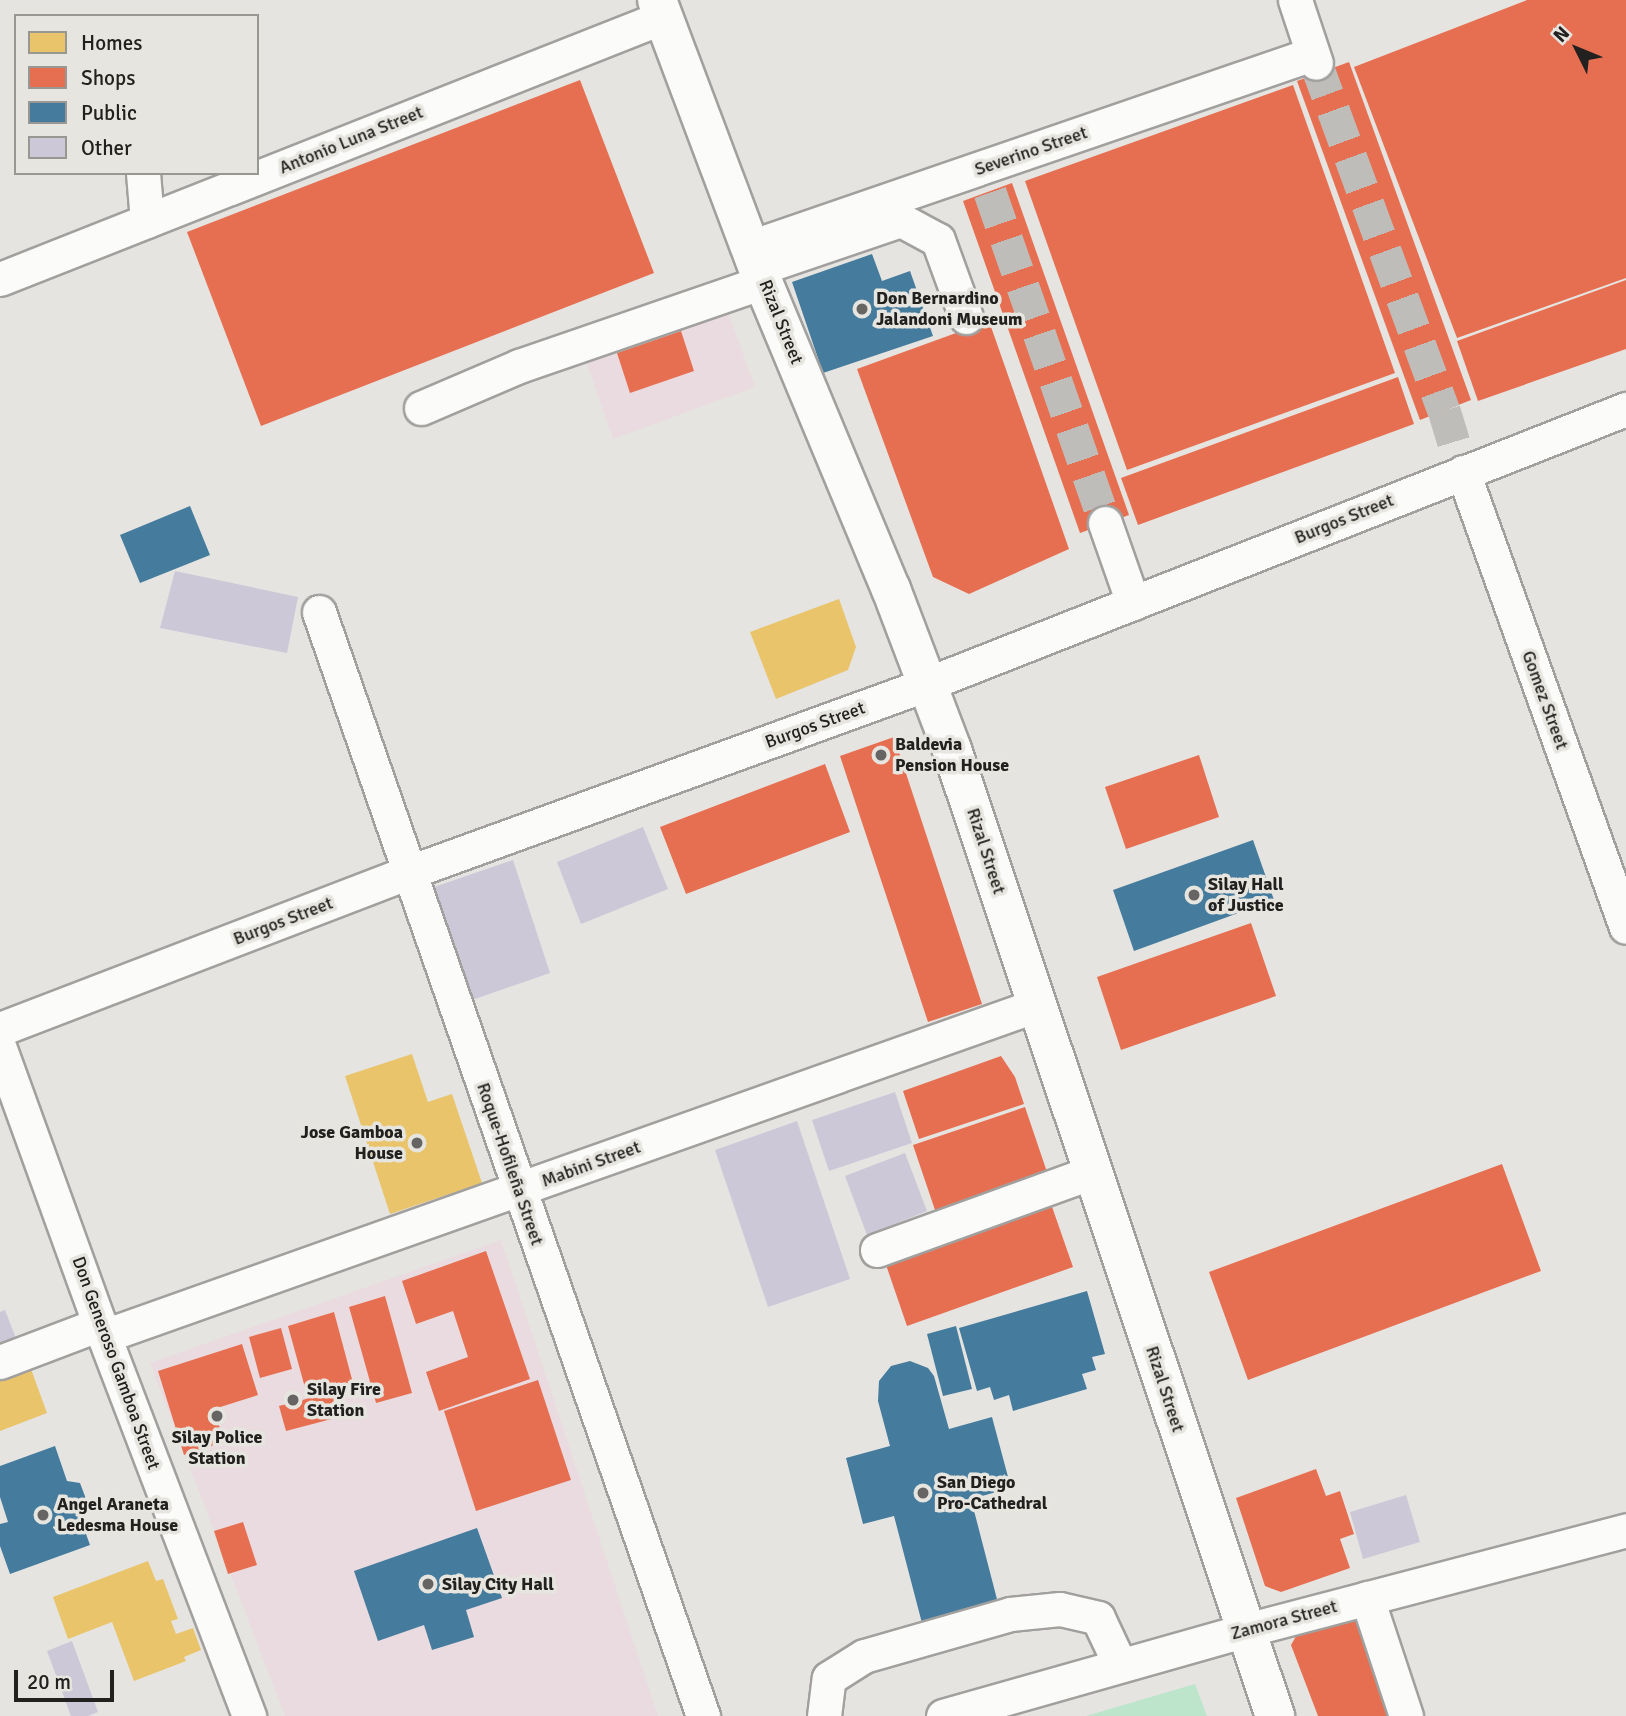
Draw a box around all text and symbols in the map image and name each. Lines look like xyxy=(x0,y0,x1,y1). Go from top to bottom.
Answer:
legend xyxy=(14,14,259,175)
north arrow xyxy=(1542,14,1612,84)
text: N xyxy=(1548,22,1575,48)
text: Homes xyxy=(81,30,143,56)
text: Shops xyxy=(81,65,135,91)
text: Public xyxy=(81,100,137,126)
street label: Antonio Luna Street xyxy=(276,101,426,179)
street label: Severino Street xyxy=(972,122,1090,180)
text: Other xyxy=(81,135,132,161)
street label: Rizal Street xyxy=(754,277,808,367)
place label: Don Bernardino Jalandoni Museum xyxy=(876,288,1023,330)
marker: Don Bernardino Jalandoni Museum xyxy=(854,301,870,317)
street label: Burgos Street xyxy=(1291,489,1397,549)
street label: Gomez Street xyxy=(1517,648,1573,752)
street label: Burgos Street xyxy=(762,697,868,753)
place label: Baldevia Pension House xyxy=(895,734,1009,776)
marker: Baldevia Pension House xyxy=(873,747,889,763)
street label: Rizal Street xyxy=(962,805,1010,897)
place label: Silay Hall of Justice xyxy=(1208,874,1284,917)
marker: Silay Hall of Justice xyxy=(1186,887,1202,903)
street label: Burgos Street xyxy=(230,892,336,950)
street label: Roque-Hofileña Street xyxy=(472,1080,548,1248)
place label: Jose Gamboa House xyxy=(300,1122,403,1164)
marker: Jose Gamboa House xyxy=(409,1135,425,1151)
street label: Mabini Street xyxy=(539,1136,643,1192)
street label: Don Generoso Gamboa Street xyxy=(67,1254,165,1472)
street label: Rizal Street xyxy=(1141,1343,1189,1435)
place label: Silay Fire Station xyxy=(307,1379,381,1422)
marker: Silay Fire Station xyxy=(285,1392,301,1408)
marker: Silay Police Station xyxy=(209,1408,225,1424)
place label: Silay Police Station xyxy=(172,1427,262,1470)
place label: San Diego Pro-Cathedral xyxy=(937,1472,1047,1514)
marker: San Diego Pro-Cathedral xyxy=(915,1485,931,1501)
place label: Angel Araneta Ledesma House xyxy=(57,1494,178,1536)
marker: Angel Araneta Ledesma House xyxy=(35,1507,51,1523)
place label: Silay City Hall xyxy=(442,1573,554,1595)
marker: Silay City Hall xyxy=(420,1576,436,1592)
street label: Zamora Street xyxy=(1228,1595,1340,1645)
scale bar xyxy=(18,1656,117,1700)
text: 20 m xyxy=(27,1669,71,1695)

